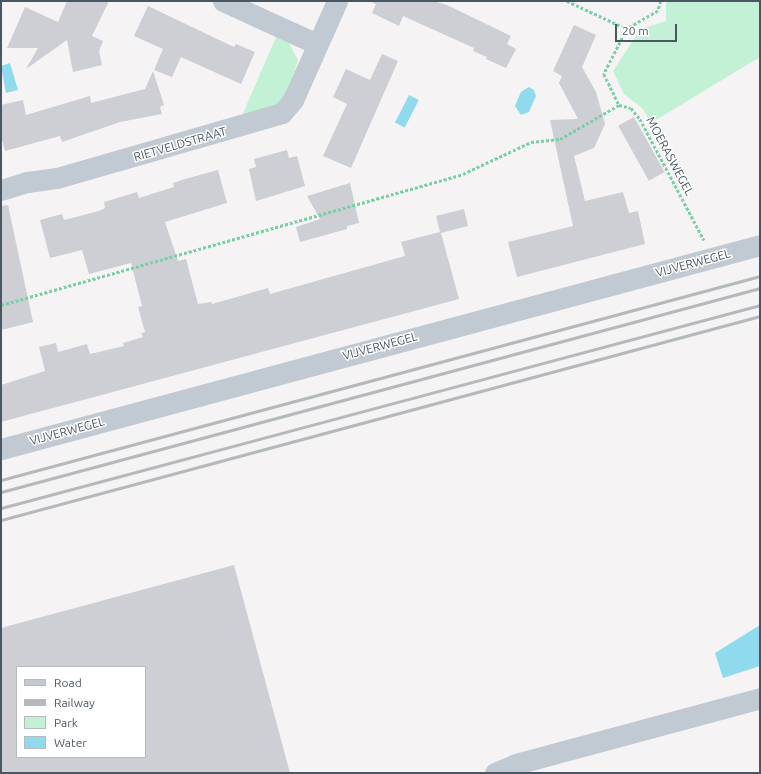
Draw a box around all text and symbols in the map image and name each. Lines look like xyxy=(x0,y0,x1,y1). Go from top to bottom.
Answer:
scale bar xyxy=(617,16,679,42)
text: 20 m xyxy=(622,24,649,37)
street label: MOERASWEGEL xyxy=(643,114,697,198)
street label: RIETVELDSTRAAT xyxy=(132,124,228,164)
street label: VIJVERWEGEL xyxy=(654,246,732,280)
street label: VIJVERWEGEL xyxy=(341,329,419,363)
street label: VIJVERWEGEL xyxy=(28,414,106,448)
legend xyxy=(16,666,146,758)
text: Road xyxy=(54,676,82,689)
text: Railway xyxy=(54,696,95,709)
text: Park xyxy=(54,716,78,729)
text: Water xyxy=(54,736,87,749)

